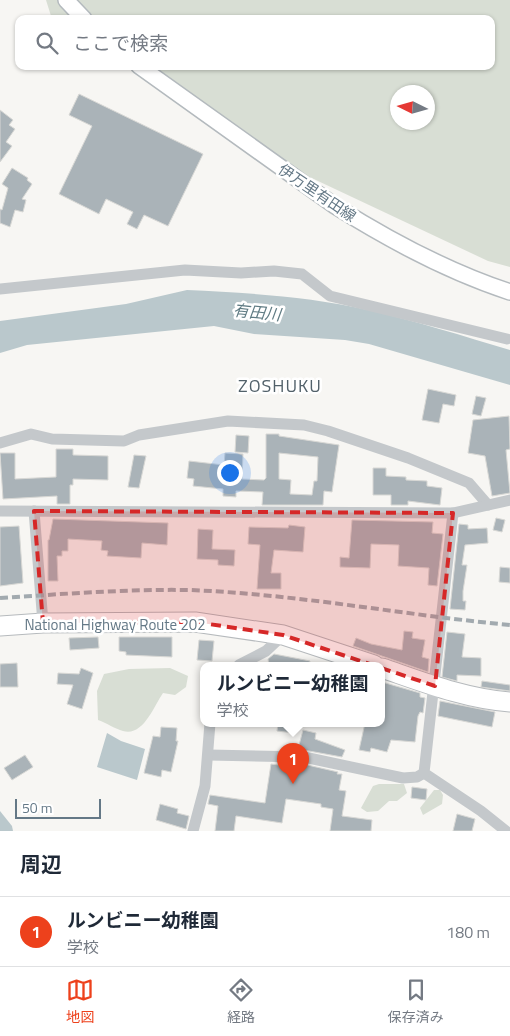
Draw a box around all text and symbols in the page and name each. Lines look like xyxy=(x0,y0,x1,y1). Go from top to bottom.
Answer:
search box xyxy=(15,15,495,70)
text: ここで検索 xyxy=(73,28,168,57)
icon: search xyxy=(33,29,61,57)
north arrow xyxy=(390,85,435,130)
street label: 伊万里有田線 xyxy=(274,158,361,227)
water label: 有田川 xyxy=(232,298,284,327)
district label: ZOSHUKU xyxy=(238,372,322,399)
your location xyxy=(217,460,243,486)
street label: National Highway Route 202 xyxy=(24,613,206,636)
popup xyxy=(200,662,385,727)
text: ルンビニー幼稚園 xyxy=(217,668,368,697)
text: 学校 xyxy=(217,698,249,722)
pin: 1 xyxy=(277,743,309,784)
scale bar xyxy=(15,796,101,819)
text: 50 m xyxy=(22,797,52,818)
text: 周辺 xyxy=(20,848,62,880)
text: ルンビニー幼稚園 xyxy=(67,905,219,934)
text: 1 xyxy=(32,920,40,944)
text: 180 m xyxy=(446,920,490,944)
text: 学校 xyxy=(67,935,99,959)
tab: 地図 xyxy=(66,976,94,1027)
tab: 経路 xyxy=(227,976,255,1027)
tab: 保存済み xyxy=(388,976,444,1027)

